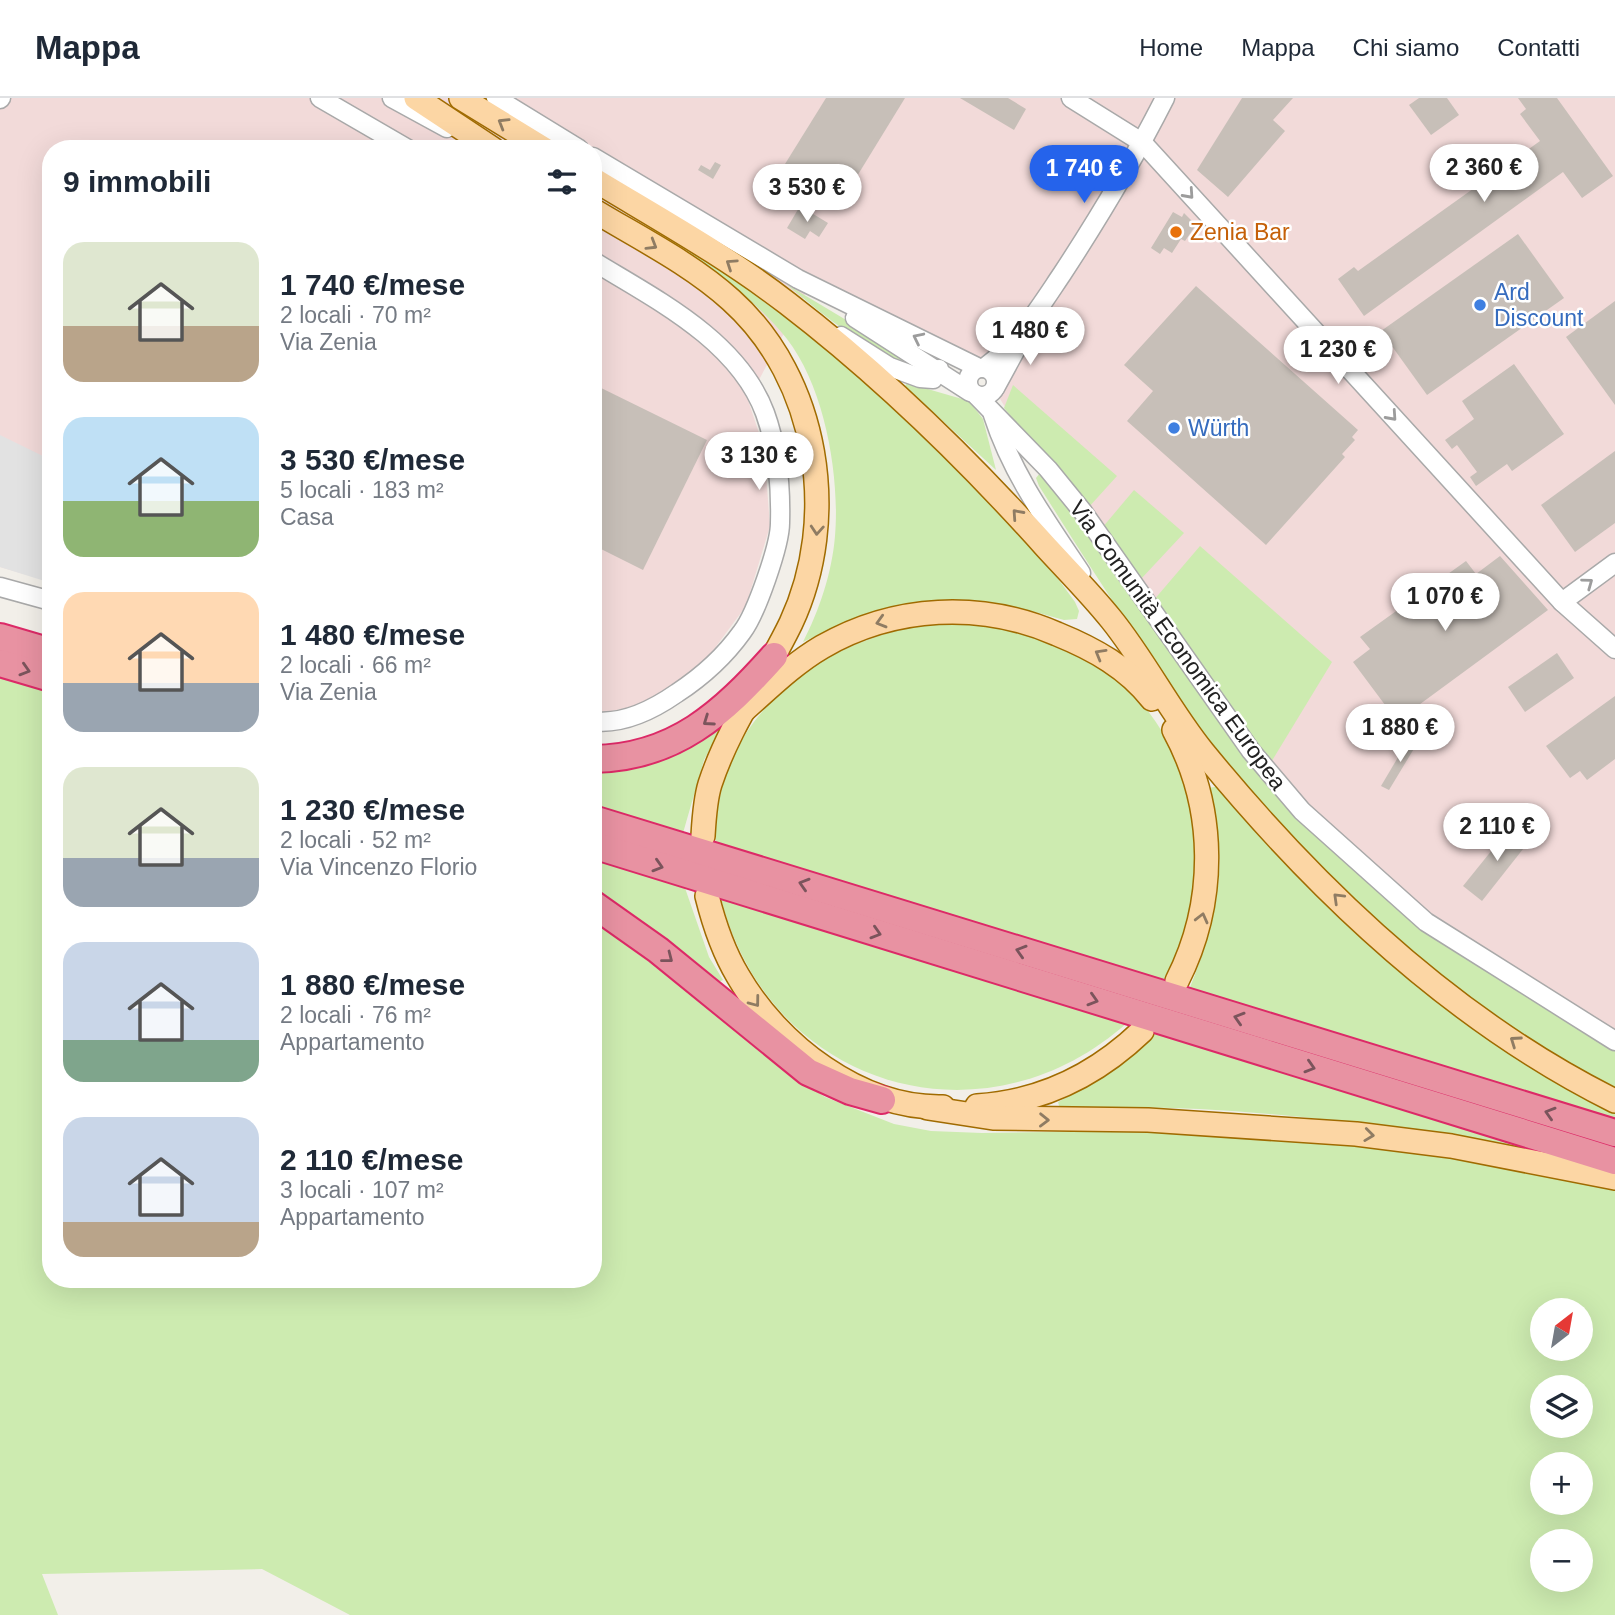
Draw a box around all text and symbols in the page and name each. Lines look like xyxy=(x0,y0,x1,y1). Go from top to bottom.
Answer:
text: Mappa xyxy=(35,29,140,66)
text: Home xyxy=(1139,34,1203,61)
text: Mappa xyxy=(1241,34,1315,61)
text: Chi siamo xyxy=(1353,34,1459,61)
text: Contatti xyxy=(1497,34,1580,61)
one-way arrow xyxy=(497,119,510,132)
pin: 2 360 € xyxy=(1419,144,1549,204)
pin: 1 740 € xyxy=(1019,146,1149,205)
text: 2 360 € xyxy=(1446,154,1522,180)
text: 1 740 € xyxy=(1046,155,1122,181)
icon: filters xyxy=(543,163,581,201)
pin: 3 530 € xyxy=(742,164,872,224)
text: 9 immobili xyxy=(63,165,211,198)
text: 3 530 € xyxy=(769,174,845,200)
one-way arrow xyxy=(1181,186,1193,199)
place label: Zenia Bar xyxy=(1190,219,1290,245)
marker: Zenia Bar xyxy=(1168,224,1184,240)
one-way arrow xyxy=(644,237,657,250)
one-way arrow xyxy=(726,259,739,272)
text: 1 740 €/mese xyxy=(280,268,465,301)
icon: home xyxy=(119,270,203,354)
place label: Ard Discount xyxy=(1494,279,1584,331)
marker: Ard Discount xyxy=(1472,297,1488,313)
text: 2 locali · 70 m² xyxy=(280,302,431,328)
pin: 1 480 € xyxy=(965,308,1095,367)
text: 1 480 € xyxy=(992,317,1068,343)
pin: 1 230 € xyxy=(1273,327,1403,386)
text: Via Zenia xyxy=(280,329,377,355)
one-way arrow xyxy=(913,333,925,347)
text: 1 230 € xyxy=(1300,336,1376,362)
one-way arrow xyxy=(1383,408,1396,421)
place label: Würth xyxy=(1188,415,1249,441)
marker: Würth xyxy=(1166,420,1182,436)
pin: 3 130 € xyxy=(694,432,824,492)
text: 3 130 € xyxy=(721,442,797,468)
text: 3 530 €/mese xyxy=(280,443,465,476)
icon: home xyxy=(119,445,203,529)
text: 5 locali · 183 m² xyxy=(280,477,444,503)
street label: Via Comunità Economica Europea xyxy=(1064,495,1292,795)
text: Casa xyxy=(280,504,334,530)
one-way arrow xyxy=(1013,509,1025,522)
one-way arrow xyxy=(809,524,824,535)
pin: 1 070 € xyxy=(1380,574,1510,633)
one-way arrow xyxy=(1580,578,1593,591)
text: 1 070 € xyxy=(1407,583,1483,609)
one-way arrow xyxy=(876,614,888,629)
text: 1 480 €/mese xyxy=(280,618,465,651)
icon: home xyxy=(119,620,203,704)
one-way arrow xyxy=(1094,650,1107,663)
text: 2 locali · 66 m² xyxy=(280,652,431,678)
one-way arrow xyxy=(19,662,31,677)
text: Via Zenia xyxy=(280,679,377,705)
pin: 1 880 € xyxy=(1335,704,1465,764)
one-way arrow xyxy=(703,713,716,725)
text: 1 880 € xyxy=(1362,714,1438,740)
text: 1 230 €/mese xyxy=(280,793,465,826)
icon: home xyxy=(119,795,203,879)
pin: 2 110 € xyxy=(1432,804,1562,863)
text: 2 110 € xyxy=(1459,813,1535,839)
text: 2 locali · 52 m² xyxy=(280,827,431,853)
text: Via Vincenzo Florio xyxy=(280,854,477,880)
one-way arrow xyxy=(652,857,664,872)
one-way arrow xyxy=(798,877,810,892)
one-way arrow xyxy=(1333,894,1346,907)
one-way arrow xyxy=(1194,912,1208,924)
one-way arrow xyxy=(870,924,882,939)
one-way arrow xyxy=(1015,944,1027,959)
one-way arrow xyxy=(661,950,673,963)
text: 1 880 €/mese xyxy=(280,968,465,1001)
icon: home xyxy=(119,970,203,1054)
one-way arrow xyxy=(1086,992,1099,1006)
one-way arrow xyxy=(747,994,759,1007)
text: 2 locali · 76 m² xyxy=(280,1002,431,1028)
one-way arrow xyxy=(1233,1011,1245,1026)
text: Appartamento xyxy=(280,1029,424,1055)
one-way arrow xyxy=(1510,1037,1523,1049)
one-way arrow xyxy=(1304,1059,1316,1074)
one-way arrow xyxy=(1544,1107,1556,1122)
one-way arrow xyxy=(1039,1112,1050,1128)
one-way arrow xyxy=(1363,1128,1375,1143)
text: 2 110 €/mese xyxy=(280,1143,464,1176)
icon: home xyxy=(119,1145,203,1229)
text: 3 locali · 107 m² xyxy=(280,1177,444,1203)
text: Appartamento xyxy=(280,1204,424,1230)
north arrow xyxy=(1530,1298,1592,1362)
map controls xyxy=(1530,1298,1593,1592)
button: layers xyxy=(1530,1375,1593,1438)
button: + xyxy=(1530,1452,1593,1515)
button: − xyxy=(1530,1529,1593,1592)

